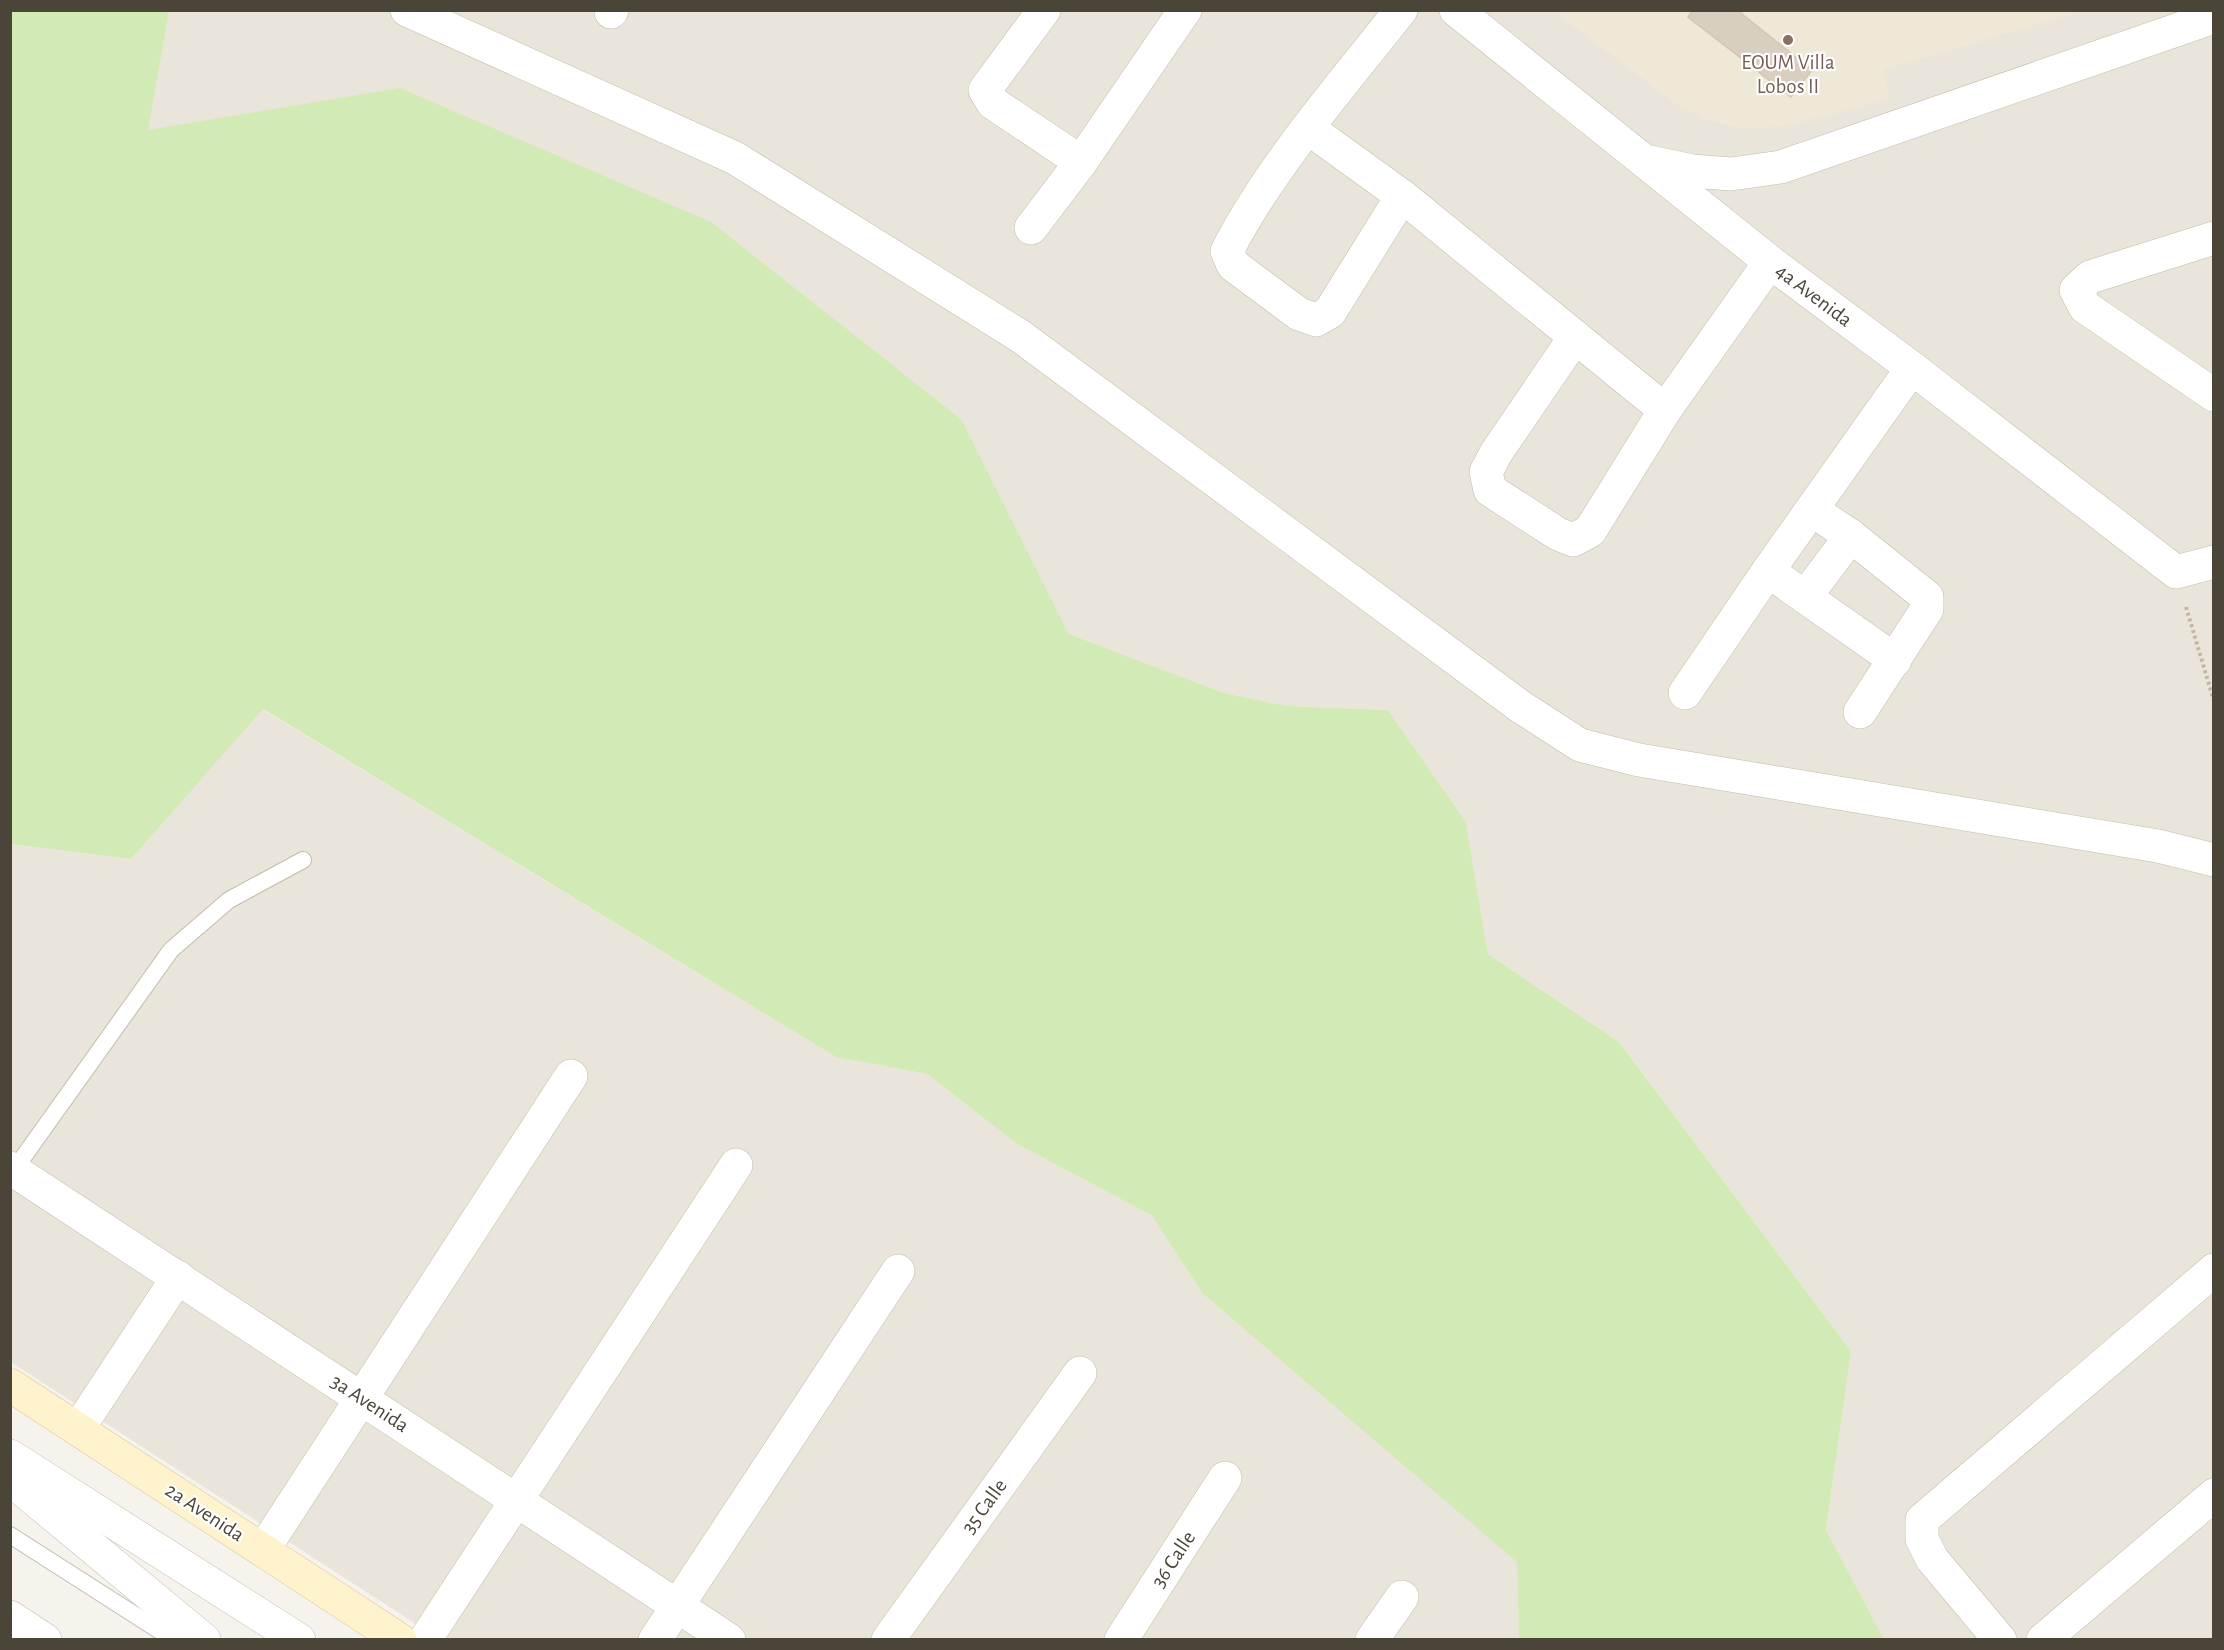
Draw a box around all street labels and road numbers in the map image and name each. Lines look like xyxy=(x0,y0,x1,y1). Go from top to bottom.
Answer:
street label: 4a Avenida xyxy=(1772,260,1856,331)
street label: 3a Avenida xyxy=(327,1371,413,1436)
street label: 35 Calle xyxy=(958,1475,1011,1537)
street label: 2a Avenida xyxy=(162,1479,248,1546)
street label: 36 Calle xyxy=(1148,1527,1199,1591)

